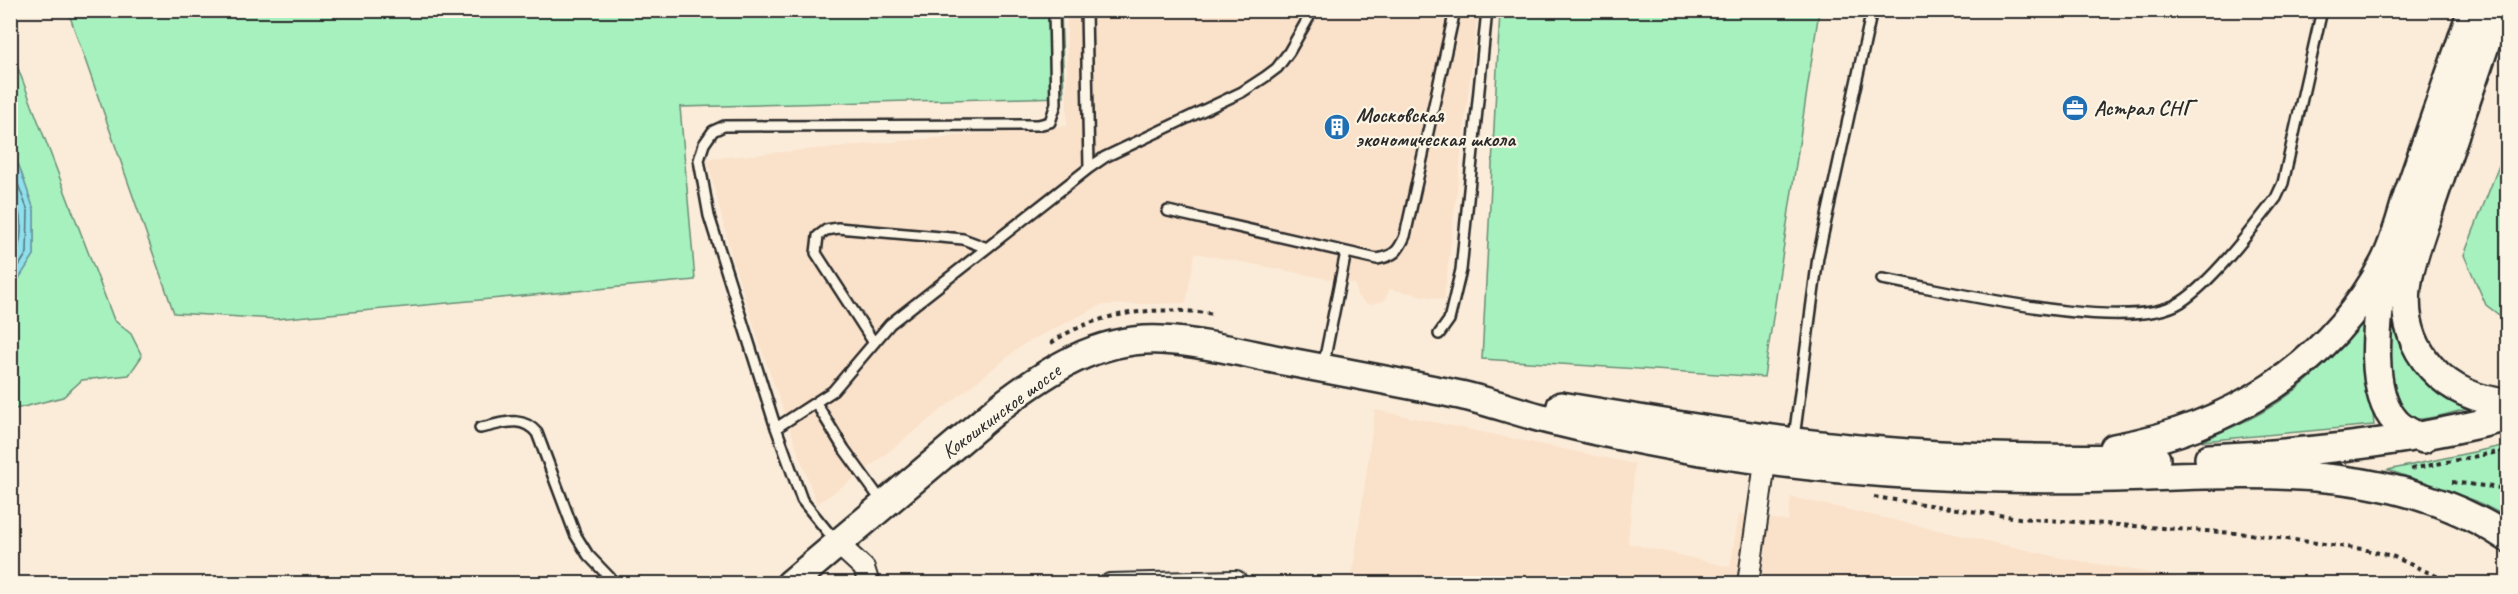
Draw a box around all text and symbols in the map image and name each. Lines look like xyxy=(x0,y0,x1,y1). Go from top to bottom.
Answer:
office icon: Астрал СНГ xyxy=(2060,93,2090,123)
place label: Астрал СНГ xyxy=(2094,95,2199,121)
place label: Московская экономическая школа xyxy=(1356,102,1517,152)
building icon: Московская экономическая школа xyxy=(1322,112,1352,142)
street label: Кокошкинское шоссе xyxy=(936,356,1067,464)

